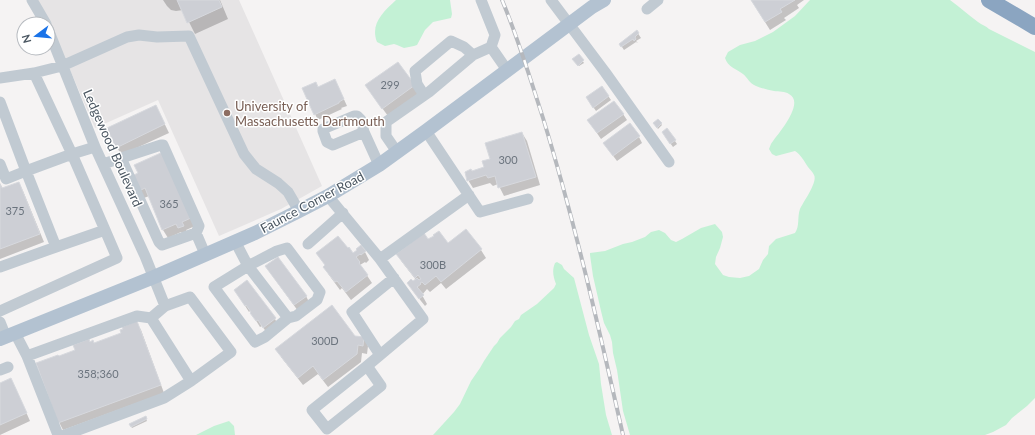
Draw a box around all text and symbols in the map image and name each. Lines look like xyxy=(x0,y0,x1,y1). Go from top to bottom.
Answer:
north arrow xyxy=(16,16,56,56)
text: N xyxy=(18,33,33,45)
house number: 299 xyxy=(380,78,400,91)
street label: Ledgewood Boulevard xyxy=(80,87,146,209)
place label: University of Massachusetts Dartmouth xyxy=(235,98,385,129)
marker: University of Massachusetts Dartmouth xyxy=(222,108,232,118)
house number: 300 xyxy=(498,153,518,166)
street label: Faunce Corner Road xyxy=(257,168,367,236)
house number: 365 xyxy=(159,197,179,210)
house number: 375 xyxy=(5,204,25,217)
house number: 300B xyxy=(420,258,446,271)
house number: 300D xyxy=(311,334,339,347)
house number: 358;360 xyxy=(77,367,119,380)

